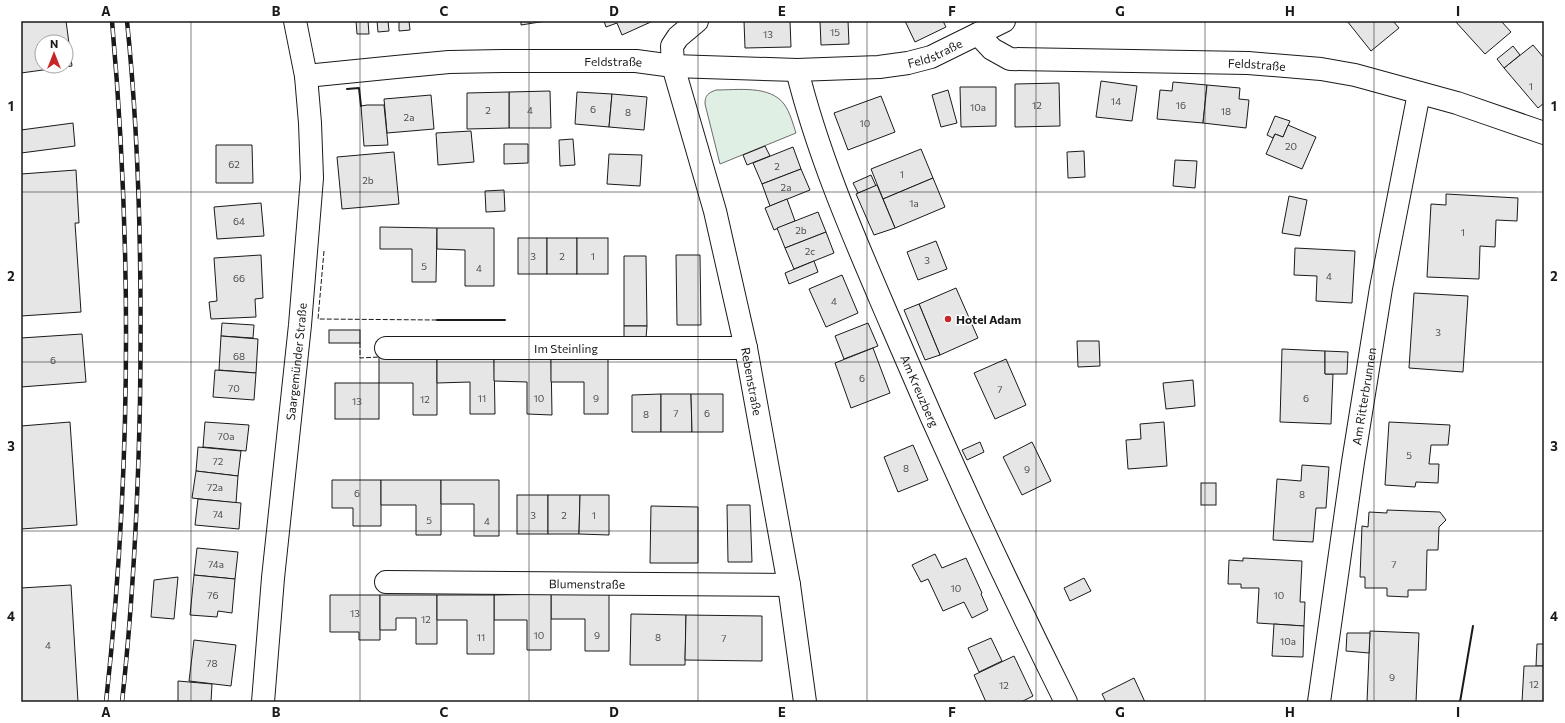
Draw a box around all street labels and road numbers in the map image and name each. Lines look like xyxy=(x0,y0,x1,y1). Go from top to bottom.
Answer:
street label: Feldstraße xyxy=(906,36,964,70)
street label: Feldstraße xyxy=(584,54,643,69)
street label: Feldstraße xyxy=(1228,56,1286,73)
street label: Saargemünder Straße xyxy=(283,302,309,421)
street label: Im Steinling xyxy=(534,341,598,355)
street label: Rebenstraße xyxy=(739,346,765,417)
street label: Am Ritterbrunnen xyxy=(1349,346,1378,446)
street label: Am Kreuzberg xyxy=(898,353,942,430)
street label: Blumenstraße xyxy=(549,576,625,591)

